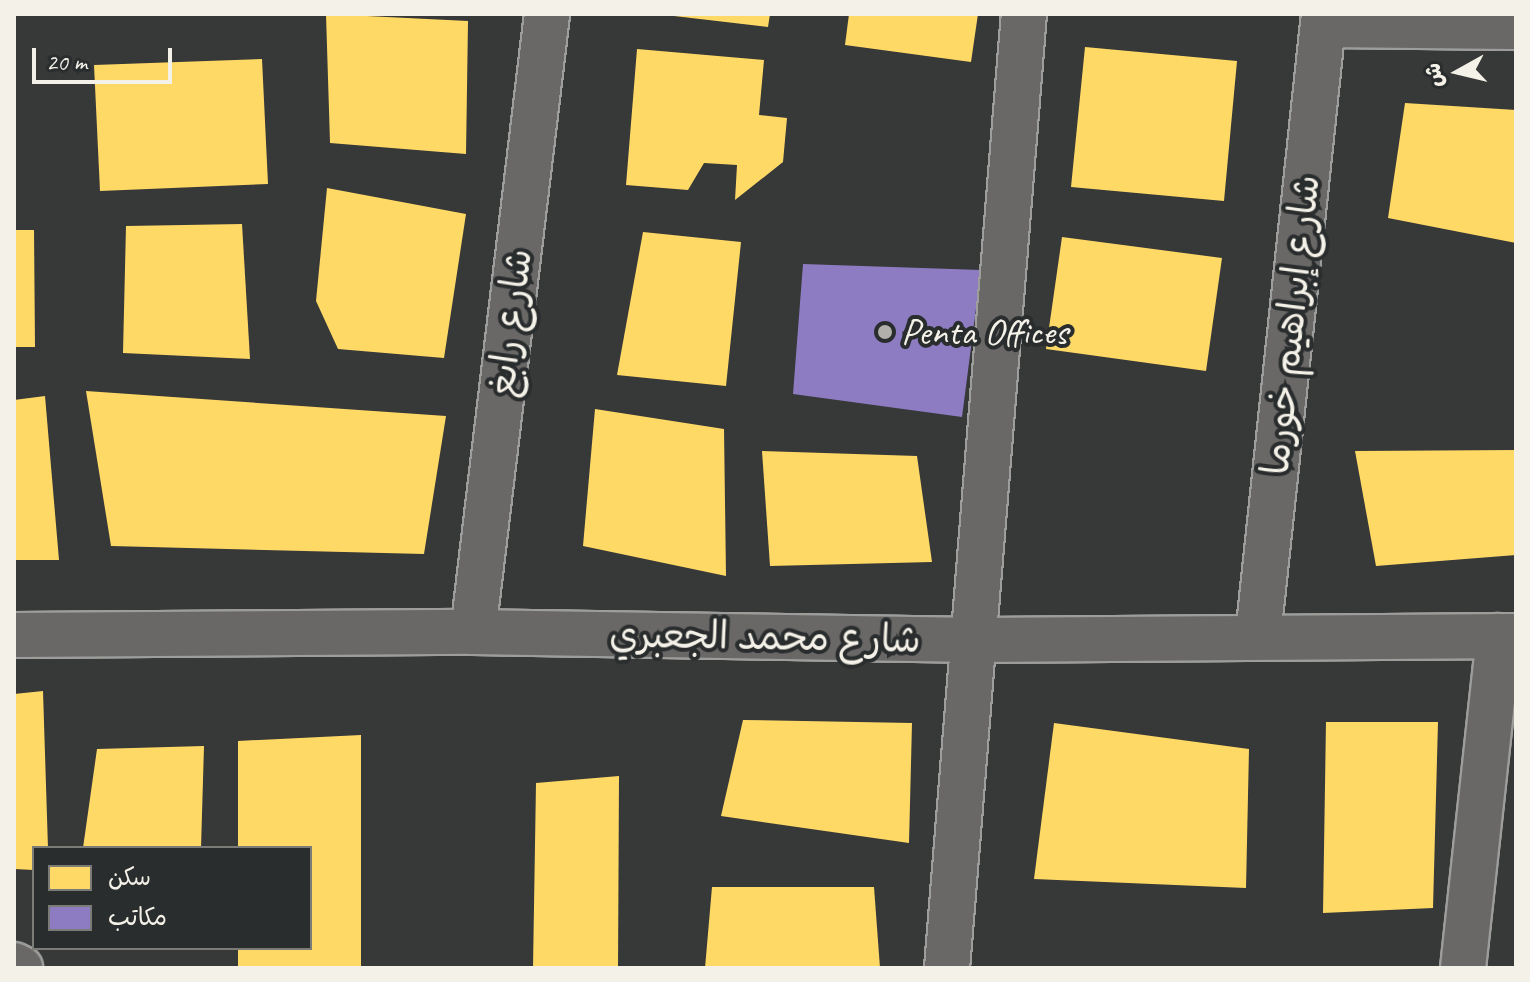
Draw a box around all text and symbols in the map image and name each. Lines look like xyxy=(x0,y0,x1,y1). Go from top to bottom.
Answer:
scale bar xyxy=(36,32,176,82)
north arrow xyxy=(1418,32,1498,112)
text: 20 m xyxy=(46,47,87,77)
text: ش xyxy=(1419,61,1450,89)
street label: شارع إبراهيم خورما xyxy=(1253,173,1329,477)
street label: شارع رابغ xyxy=(478,246,542,400)
place label: Penta Offices xyxy=(901,309,1067,355)
marker: Penta Offices xyxy=(876,323,894,341)
street label: شارع محمد الجعبري xyxy=(609,611,921,663)
legend xyxy=(32,846,312,950)
text: سكن xyxy=(108,862,151,892)
text: مكاتب xyxy=(108,902,167,932)

